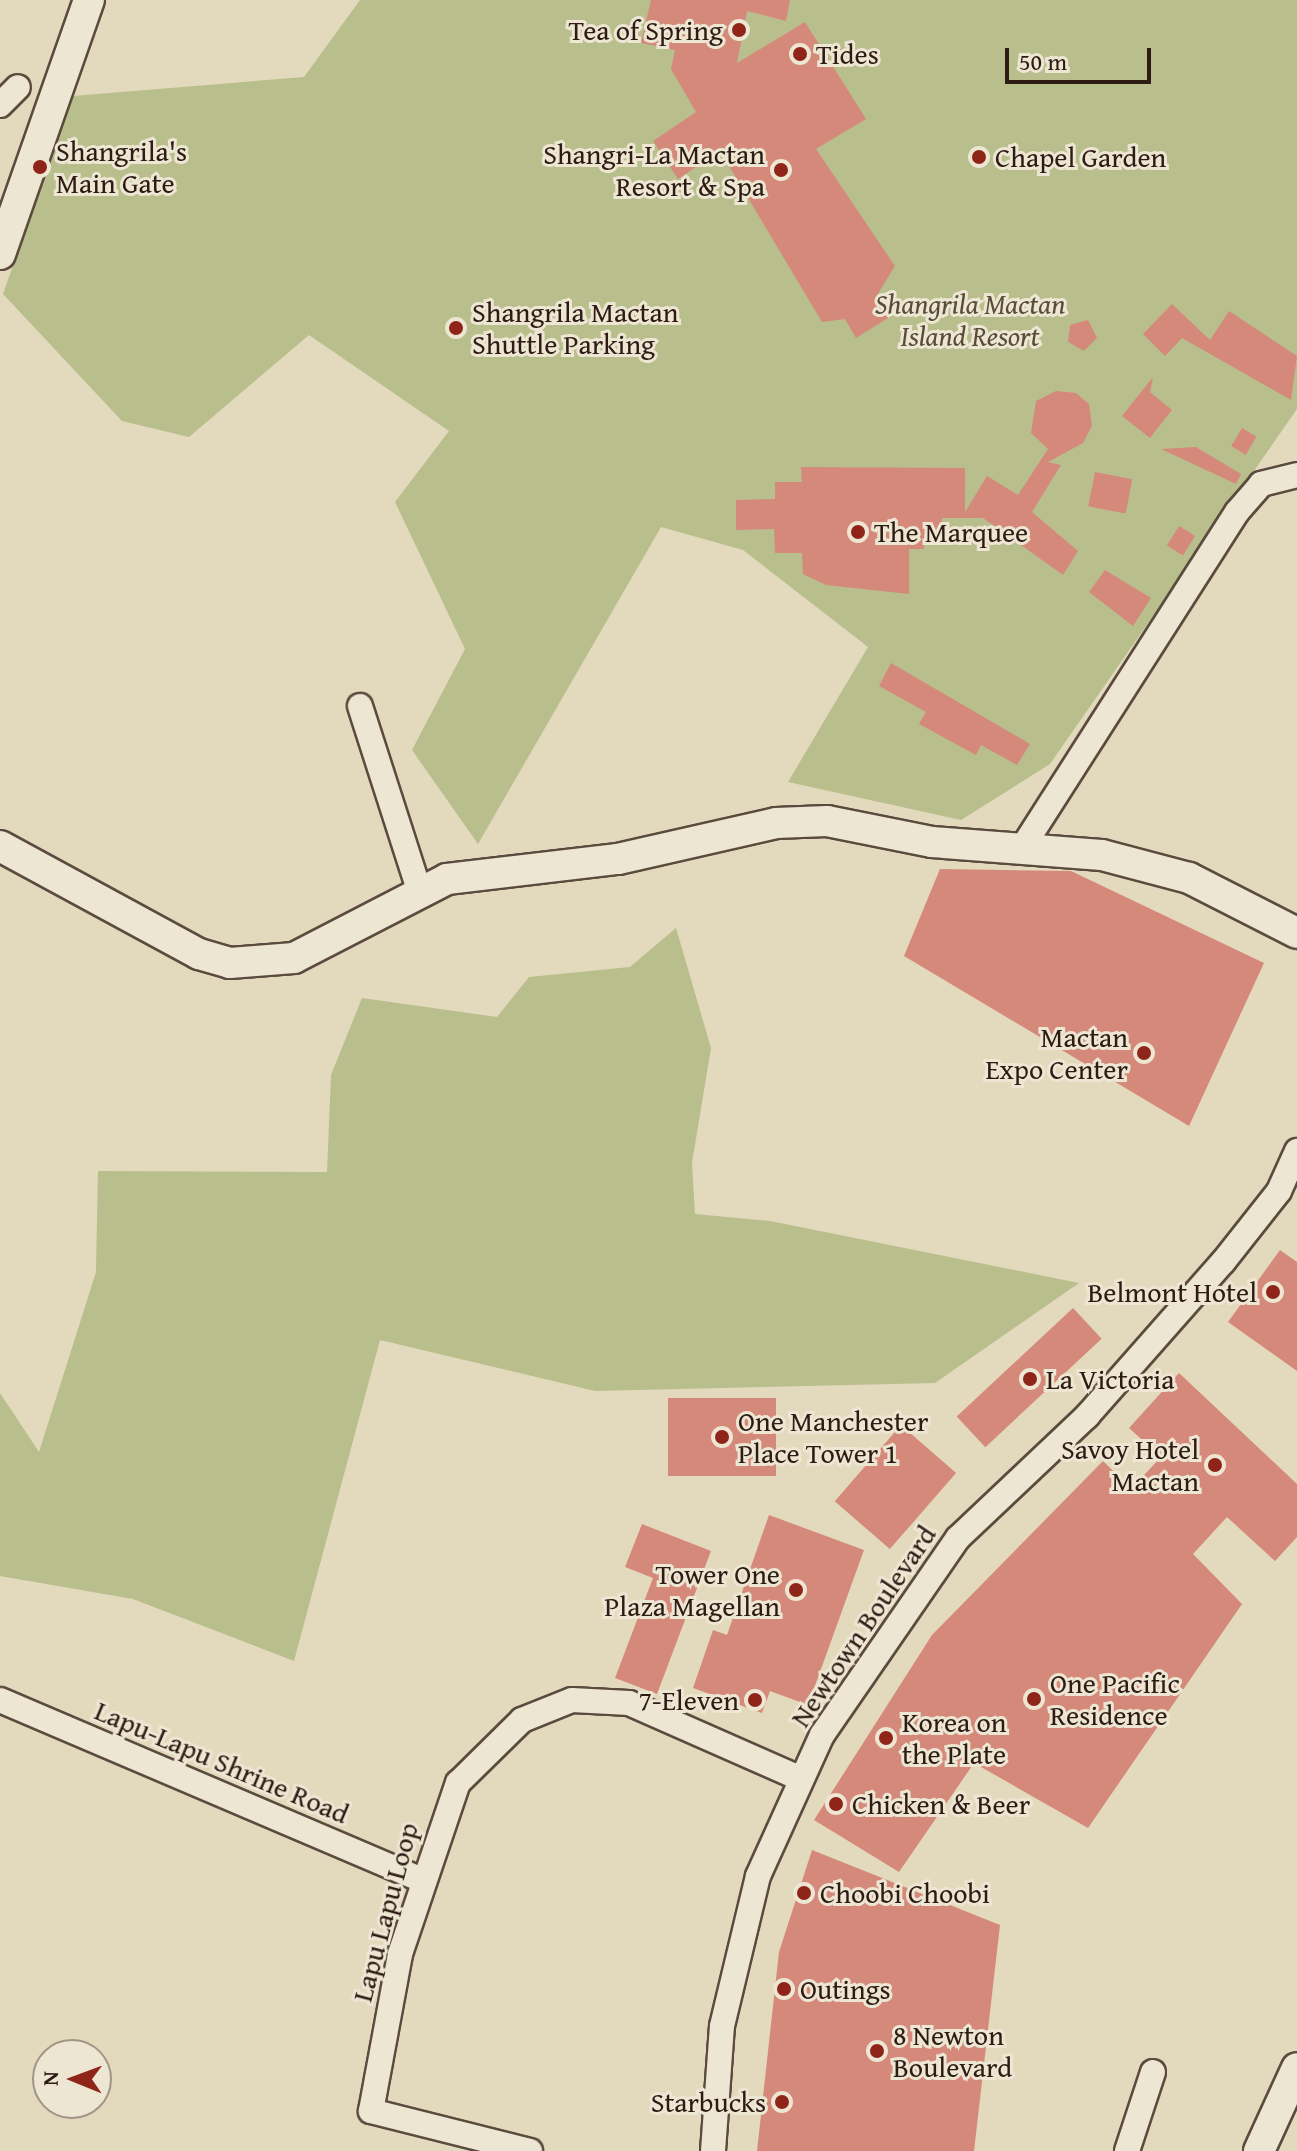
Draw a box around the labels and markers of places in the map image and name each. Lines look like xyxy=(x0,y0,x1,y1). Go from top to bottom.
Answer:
place label: Tea of Spring xyxy=(569,13,723,47)
marker: Tea of Spring xyxy=(730,21,748,39)
place label: Tides xyxy=(816,37,879,71)
marker: Tides xyxy=(791,45,809,63)
place label: Shangrila's Main Gate xyxy=(56,134,187,200)
place label: Shangri-La Mactan Resort & Spa xyxy=(543,137,765,203)
place label: Chapel Garden xyxy=(995,140,1166,174)
marker: Chapel Garden xyxy=(970,148,988,166)
marker: Shangrila's Main Gate xyxy=(31,158,49,176)
marker: Shangri-La Mactan Resort & Spa xyxy=(772,161,790,179)
place label: Shangrila Mactan Shuttle Parking xyxy=(472,295,678,361)
marker: Shangrila Mactan Shuttle Parking xyxy=(447,319,465,337)
place label: The Marquee xyxy=(874,515,1028,549)
marker: The Marquee xyxy=(849,523,867,541)
place label: Mactan Expo Center xyxy=(985,1020,1128,1086)
marker: Mactan Expo Center xyxy=(1135,1044,1153,1062)
place label: Belmont Hotel xyxy=(1087,1275,1257,1309)
marker: Belmont Hotel xyxy=(1264,1283,1282,1301)
place label: La Victoria xyxy=(1046,1362,1174,1396)
marker: La Victoria xyxy=(1021,1370,1039,1388)
place label: One Manchester Place Tower 1 xyxy=(738,1404,928,1470)
marker: One Manchester Place Tower 1 xyxy=(713,1428,731,1446)
place label: Savoy Hotel Mactan xyxy=(1061,1432,1199,1498)
marker: Savoy Hotel Mactan xyxy=(1206,1456,1224,1474)
place label: Tower One Plaza Magellan xyxy=(604,1557,780,1623)
marker: Tower One Plaza Magellan xyxy=(787,1581,805,1599)
place label: One Pacific Residence xyxy=(1050,1666,1180,1732)
place label: 7-Eleven xyxy=(639,1683,739,1717)
marker: One Pacific Residence xyxy=(1025,1690,1043,1708)
marker: 7-Eleven xyxy=(746,1691,764,1709)
place label: Korea on the Plate xyxy=(902,1705,1007,1771)
marker: Korea on the Plate xyxy=(877,1729,895,1747)
place label: Chicken & Beer xyxy=(852,1787,1030,1821)
marker: Chicken & Beer xyxy=(827,1795,845,1813)
place label: Choobi Choobi xyxy=(820,1876,990,1910)
marker: Choobi Choobi xyxy=(795,1884,813,1902)
place label: Outings xyxy=(800,1972,891,2006)
marker: Outings xyxy=(775,1980,793,1998)
place label: 8 Newton Boulevard xyxy=(893,2018,1012,2084)
marker: 8 Newton Boulevard xyxy=(868,2042,886,2060)
place label: Starbucks xyxy=(651,2085,766,2119)
marker: Starbucks xyxy=(773,2093,791,2111)

